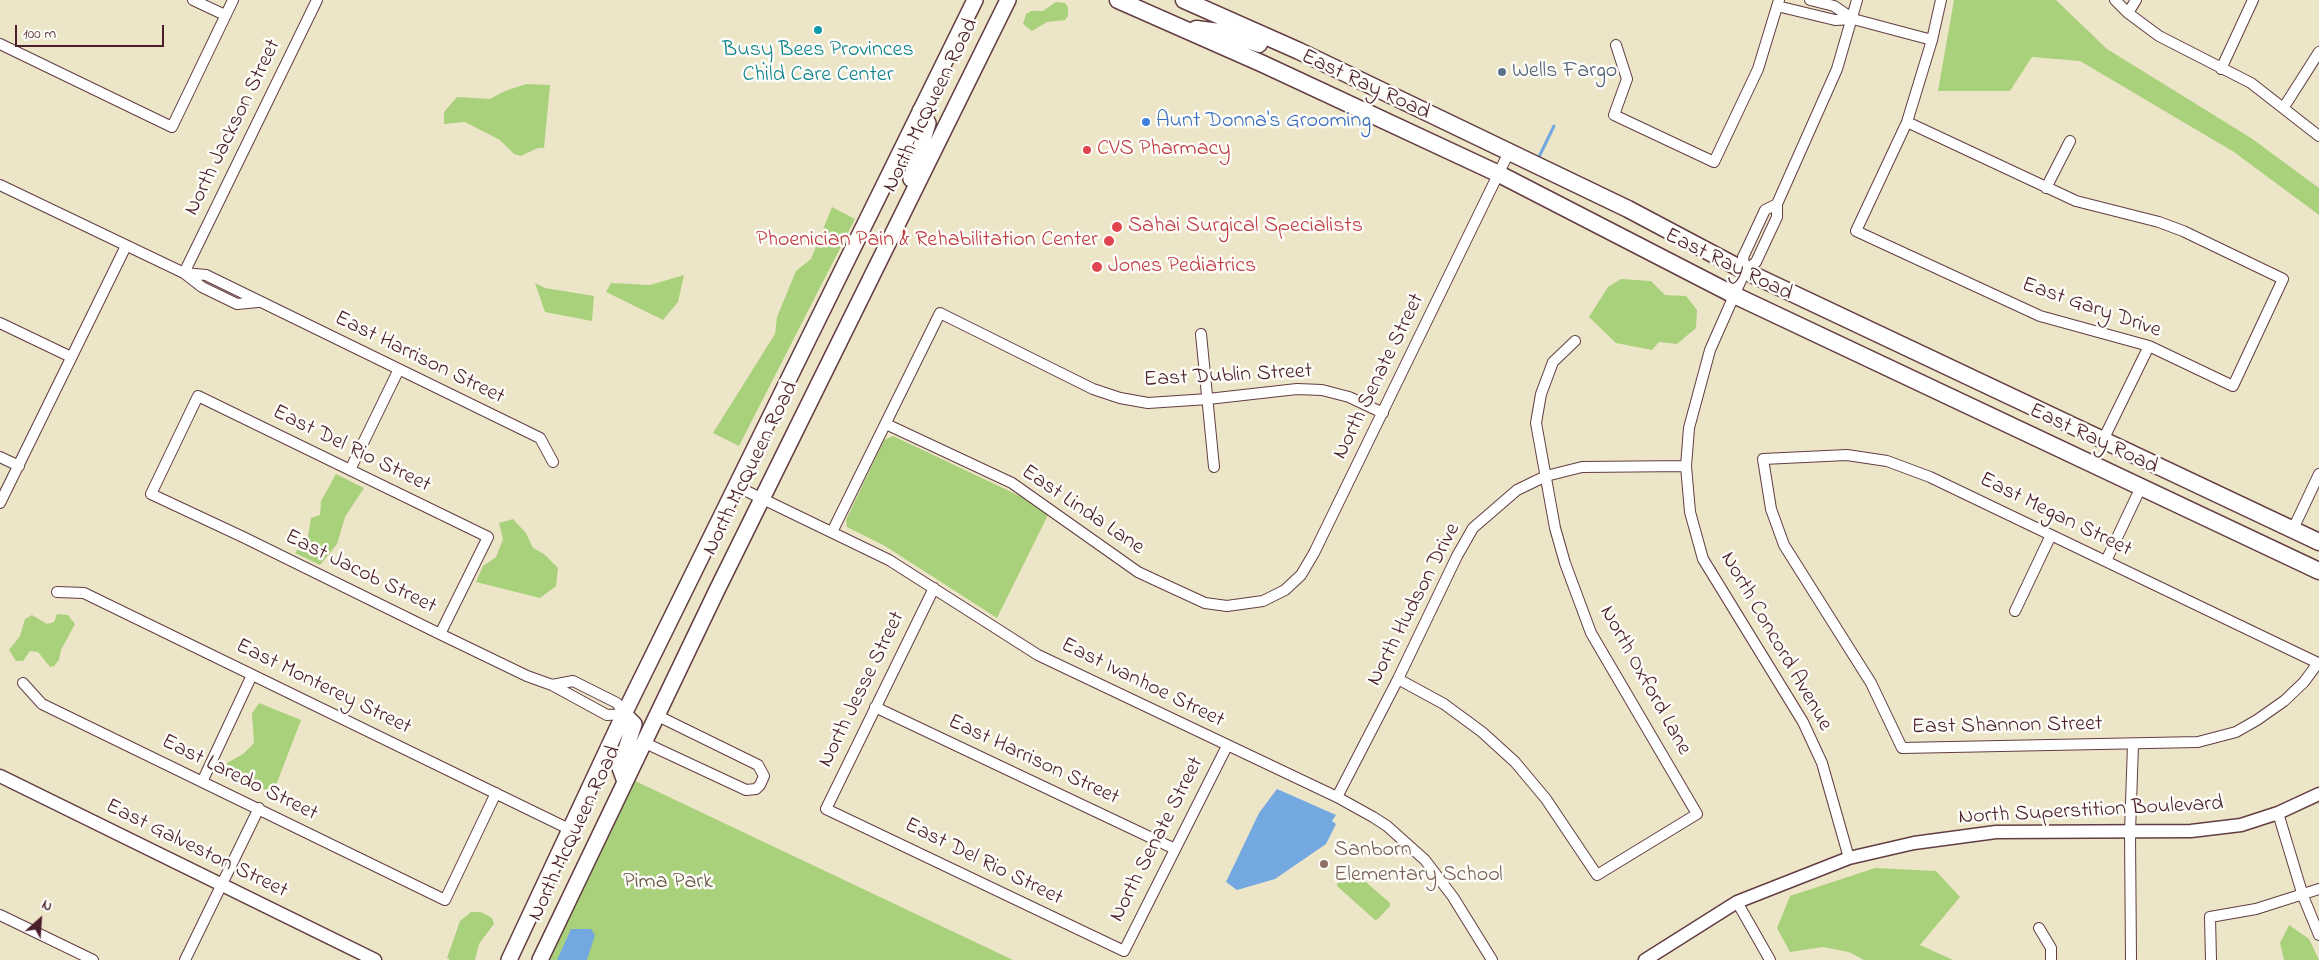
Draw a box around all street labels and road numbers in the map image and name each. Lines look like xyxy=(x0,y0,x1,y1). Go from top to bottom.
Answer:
street label: North McQueen Road xyxy=(878,15,986,197)
street label: North Jackson Street xyxy=(180,36,288,220)
street label: East Ray Road xyxy=(1296,45,1434,127)
street label: East Ray Road xyxy=(1660,224,1796,308)
street label: East Gary Drive xyxy=(2018,273,2164,345)
street label: North Senate Street xyxy=(1328,290,1432,464)
street label: East Harrison Street xyxy=(330,306,508,412)
street label: East Dublin Street xyxy=(1143,359,1313,395)
street label: North McQueen Road xyxy=(698,378,806,560)
street label: East Ray Road xyxy=(2024,399,2162,481)
street label: East Del Rio Street xyxy=(267,400,435,500)
street label: East Linda Lane xyxy=(1015,460,1149,562)
street label: East Megan Street xyxy=(1975,468,2135,564)
street label: North Hudson Drive xyxy=(1363,519,1467,691)
street label: East Jacob Street xyxy=(280,525,440,621)
street label: North Concord Avenue xyxy=(1713,548,1837,736)
street label: North Oxford Lane xyxy=(1592,602,1696,760)
street label: North Jesse Street xyxy=(814,608,912,772)
street label: East Ivanhoe Street xyxy=(1056,633,1228,735)
street label: East Monterey Street xyxy=(231,634,415,742)
street label: East Harrison Street xyxy=(943,710,1123,812)
street label: East Shannon Street xyxy=(1911,712,2103,742)
street label: East Laredo Street xyxy=(156,730,322,828)
street label: North McQueen Road xyxy=(524,742,628,926)
street label: North Senate Street xyxy=(1105,753,1211,927)
street label: North Superstition Boulevard xyxy=(1958,792,2224,832)
street label: East Galveston Street xyxy=(101,794,291,906)
street label: East Del Rio Street xyxy=(899,813,1067,913)

